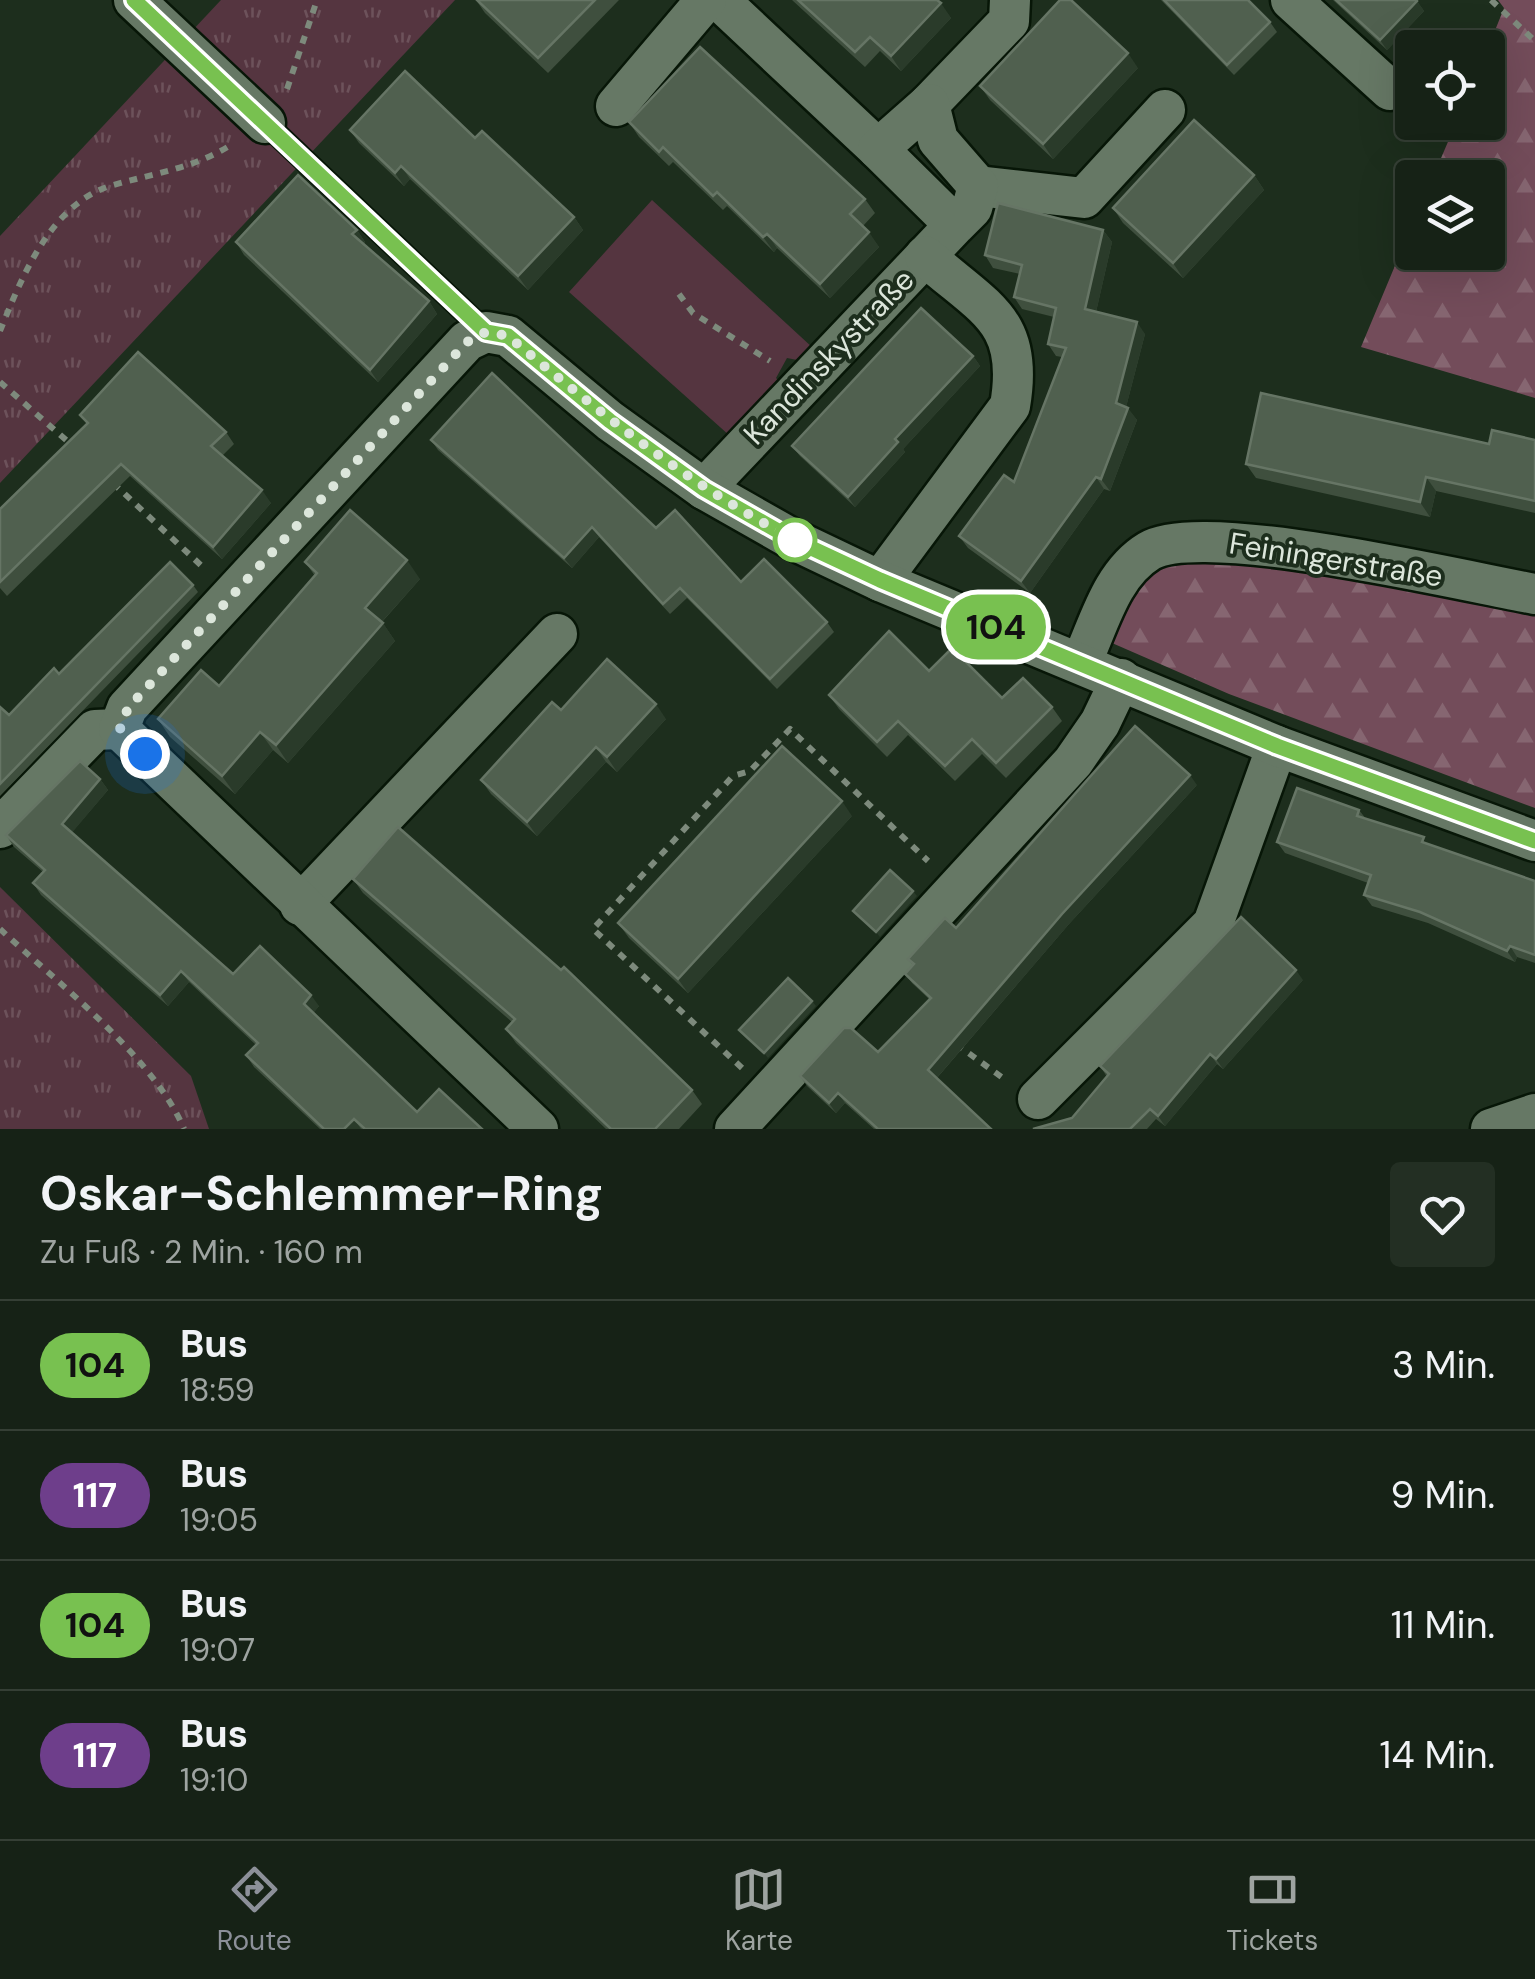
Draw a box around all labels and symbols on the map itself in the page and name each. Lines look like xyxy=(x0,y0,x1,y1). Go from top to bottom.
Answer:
street label: Kandinskystraße xyxy=(735,261,922,453)
unlabelled marker xyxy=(774,519,816,561)
street label: Feiningerstraße xyxy=(1227,523,1446,596)
line badge: 104 xyxy=(938,594,1054,660)
your location xyxy=(120,729,170,779)

